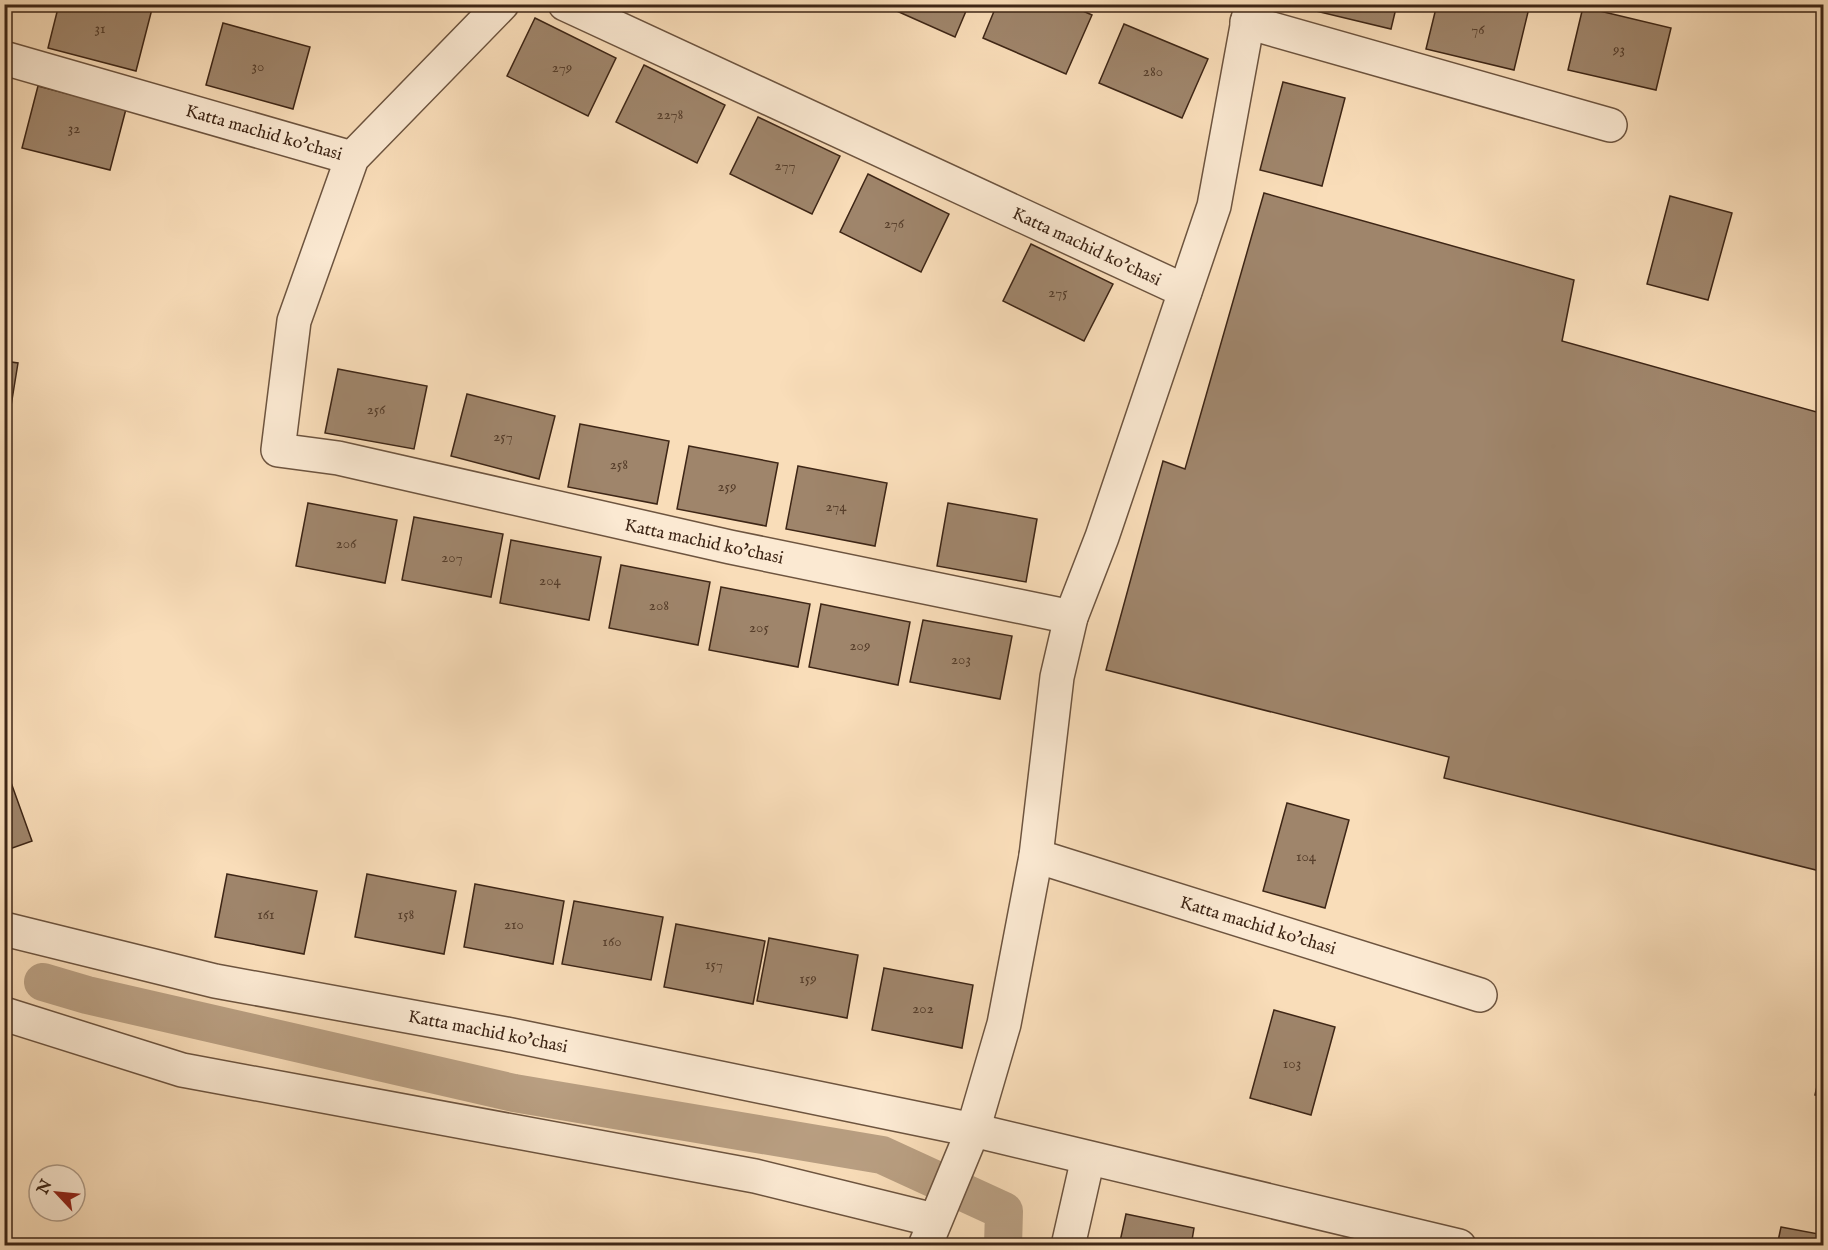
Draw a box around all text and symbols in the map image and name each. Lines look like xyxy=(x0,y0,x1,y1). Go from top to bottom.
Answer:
house number: 31 xyxy=(94,19,106,38)
house number: 76 xyxy=(1471,20,1485,39)
house number: 93 xyxy=(1612,40,1625,59)
house number: 30 xyxy=(252,57,264,76)
house number: 279 xyxy=(552,58,572,77)
house number: 280 xyxy=(1143,62,1163,81)
street label: Katta machid ko'chasi xyxy=(182,100,345,167)
house number: 2278 xyxy=(657,105,684,124)
house number: 32 xyxy=(68,119,80,138)
house number: 277 xyxy=(775,156,795,175)
street label: Katta machid ko'chasi xyxy=(1008,203,1165,292)
house number: 276 xyxy=(884,214,905,233)
house number: 275 xyxy=(1048,283,1068,302)
house number: 256 xyxy=(367,400,386,419)
house number: 257 xyxy=(493,427,513,446)
house number: 258 xyxy=(610,455,628,474)
house number: 259 xyxy=(718,477,736,496)
house number: 274 xyxy=(825,497,847,516)
street label: Katta machid ko'chasi xyxy=(622,514,786,571)
house number: 206 xyxy=(336,534,357,553)
house number: 207 xyxy=(441,548,463,567)
house number: 204 xyxy=(539,571,562,590)
house number: 208 xyxy=(649,596,669,615)
house number: 205 xyxy=(749,618,769,637)
house number: 209 xyxy=(850,636,870,655)
house number: 203 xyxy=(951,650,971,669)
house number: 104 xyxy=(1296,847,1317,866)
street label: Katta machid ko'chasi xyxy=(1177,892,1339,961)
house number: 161 xyxy=(257,905,275,924)
house number: 158 xyxy=(398,905,415,924)
house number: 210 xyxy=(504,915,524,934)
house number: 160 xyxy=(602,932,622,951)
house number: 157 xyxy=(705,955,723,974)
house number: 159 xyxy=(799,969,817,988)
house number: 202 xyxy=(912,999,934,1018)
street label: Katta machid ko'chasi xyxy=(406,1006,570,1059)
house number: 103 xyxy=(1283,1054,1301,1073)
north arrow xyxy=(27,1163,87,1223)
text: N xyxy=(33,1177,57,1199)

